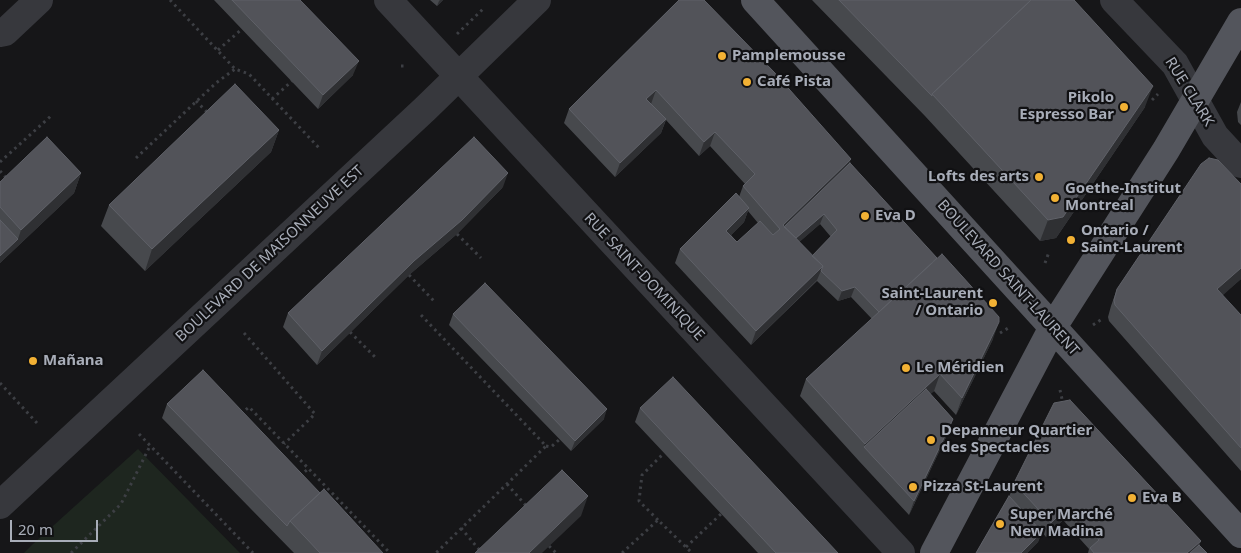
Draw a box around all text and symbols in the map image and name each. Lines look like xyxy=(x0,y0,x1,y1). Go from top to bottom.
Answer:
place label: Pamplemousse xyxy=(732,47,846,65)
marker: Pamplemousse xyxy=(716,50,728,62)
street label: RUE CLARK xyxy=(1161,54,1217,130)
place label: Café Pista xyxy=(757,73,831,91)
marker: Café Pista xyxy=(741,76,753,88)
place label: Pikolo Espresso Bar xyxy=(1019,89,1114,124)
marker: Pikolo Espresso Bar xyxy=(1118,101,1130,113)
street label: BOULEVARD DE MAISONNEUVE EST xyxy=(172,162,368,346)
place label: Lofts des arts xyxy=(928,168,1029,186)
marker: Lofts des arts xyxy=(1033,171,1045,183)
place label: Goethe-Institut Montreal xyxy=(1065,180,1181,215)
marker: Goethe-Institut Montreal xyxy=(1049,192,1061,204)
street label: BOULEVARD SAINT-LAURENT xyxy=(933,196,1083,360)
place label: Eva D xyxy=(875,207,916,225)
street label: RUE SAINT-DOMINIQUE xyxy=(580,209,708,345)
marker: Eva D xyxy=(859,210,871,222)
place label: Ontario / Saint-Laurent xyxy=(1081,222,1183,257)
marker: Ontario / Saint-Laurent xyxy=(1065,234,1077,246)
place label: Saint-Laurent / Ontario xyxy=(881,285,983,320)
marker: Saint-Laurent / Ontario xyxy=(987,297,999,309)
place label: Mañana xyxy=(43,352,104,370)
marker: Mañana xyxy=(27,355,39,367)
place label: Le Méridien xyxy=(916,359,1004,377)
marker: Le Méridien xyxy=(900,362,912,374)
place label: Depanneur Quartier des Spectacles xyxy=(941,422,1092,457)
marker: Depanneur Quartier des Spectacles xyxy=(925,434,937,446)
place label: Pizza St-Laurent xyxy=(923,478,1043,496)
marker: Pizza St-Laurent xyxy=(907,481,919,493)
place label: Eva B xyxy=(1142,489,1182,507)
marker: Eva B xyxy=(1126,492,1138,504)
place label: Super Marché New Madina xyxy=(1010,506,1113,541)
scale bar xyxy=(12,510,100,542)
marker: Super Marché New Madina xyxy=(994,518,1006,530)
text: 20 m xyxy=(18,519,53,539)

